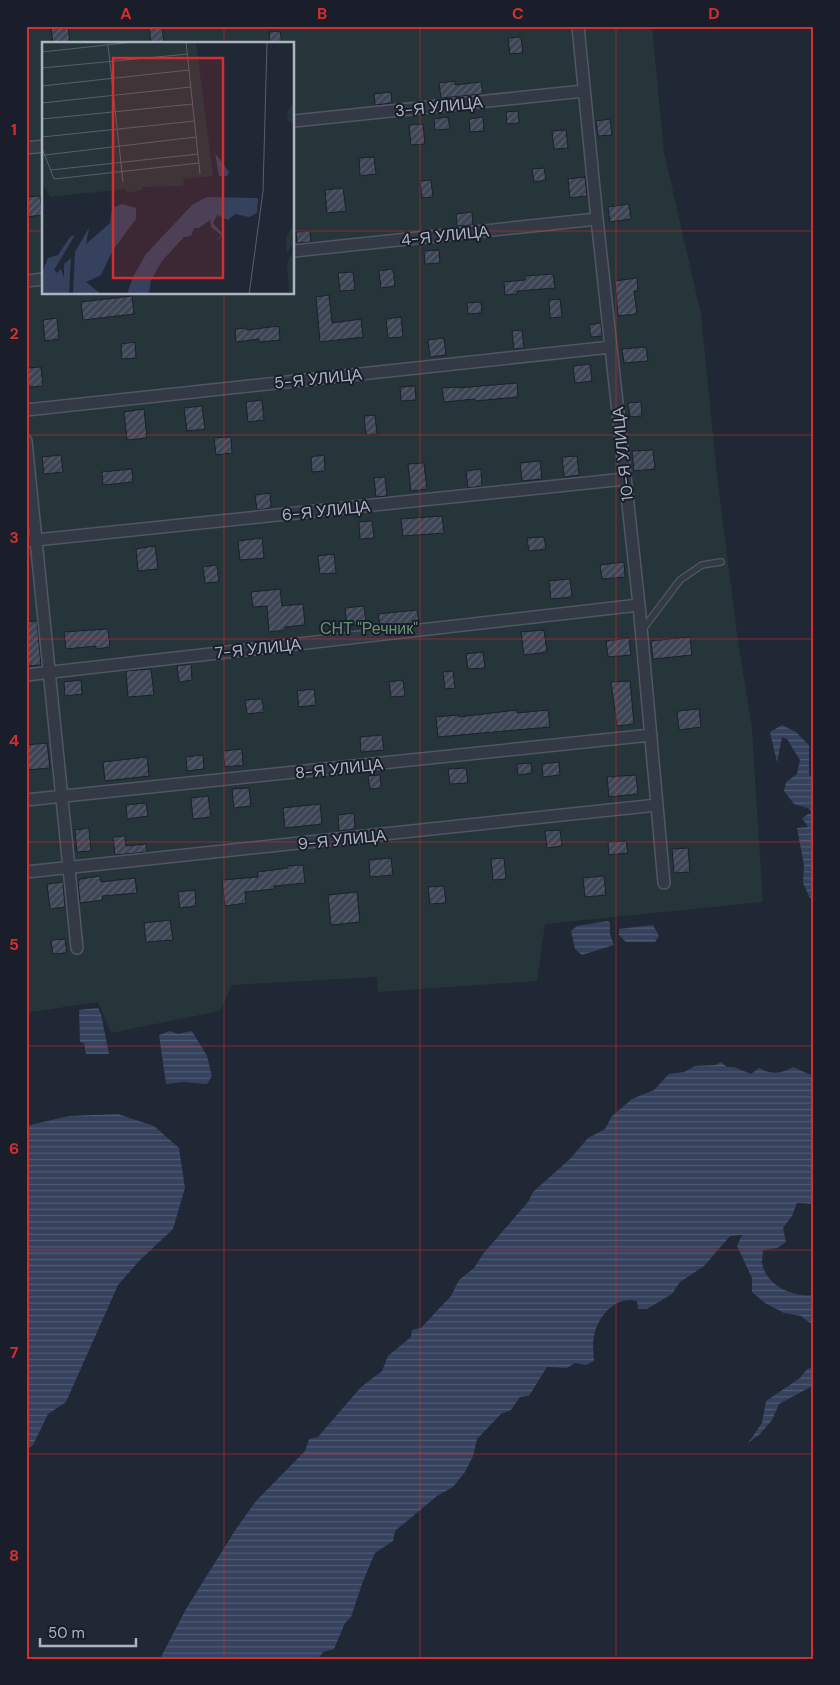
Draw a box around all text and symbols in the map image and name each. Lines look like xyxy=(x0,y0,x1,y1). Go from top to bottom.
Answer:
text: A xyxy=(120,3,132,24)
text: B xyxy=(317,3,327,24)
text: C xyxy=(512,3,524,24)
text: D xyxy=(708,3,720,24)
inset map xyxy=(42,42,295,295)
street label: 3-Я УЛИЦА xyxy=(394,91,484,122)
text: 1 xyxy=(11,119,17,140)
street label: 4-Я УЛИЦА xyxy=(400,220,490,251)
text: 2 xyxy=(9,323,19,344)
street label: 5-Я УЛИЦА xyxy=(273,363,363,394)
street label: 10-Я УЛИЦА xyxy=(607,406,638,502)
street label: 6-Я УЛИЦА xyxy=(281,495,372,526)
text: 3 xyxy=(9,527,19,548)
park label: СНТ "Речник" xyxy=(320,618,418,639)
street label: 7-Я УЛИЦА xyxy=(214,633,303,663)
text: 4 xyxy=(9,730,19,751)
street label: 8-Я УЛИЦА xyxy=(294,753,384,784)
street label: 9-Я УЛИЦА xyxy=(297,824,388,855)
text: 5 xyxy=(9,934,19,955)
text: 6 xyxy=(9,1138,19,1159)
text: 7 xyxy=(10,1342,19,1363)
text: 8 xyxy=(9,1545,19,1566)
scale bar xyxy=(40,1615,136,1647)
text: 50 m xyxy=(48,1623,85,1643)

